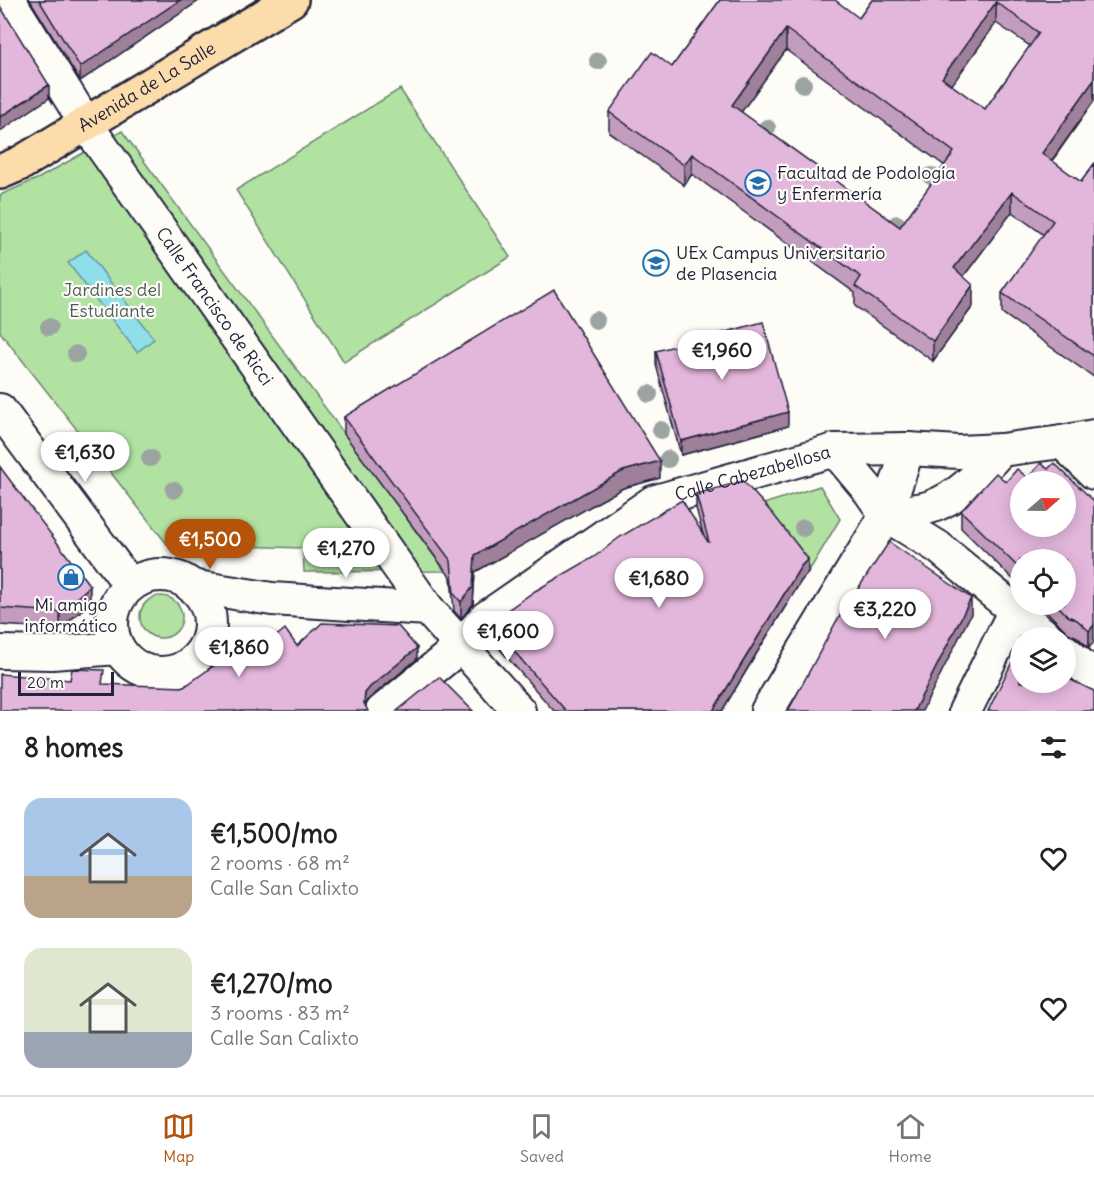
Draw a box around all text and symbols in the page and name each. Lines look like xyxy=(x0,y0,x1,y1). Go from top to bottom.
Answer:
street label: Avenida de La Salle xyxy=(74,36,220,137)
place label: Facultad de Podología y Enfermería xyxy=(777,161,956,205)
school or university icon: Facultad de Podología y Enfermería xyxy=(743,168,773,198)
street label: Calle Francisco de Ricci xyxy=(151,222,279,390)
place label: UEx Campus Universitario de Plasencia xyxy=(676,241,885,285)
school or university icon: UEx Campus Universitario de Plasencia xyxy=(641,248,671,278)
park label: Jardines del Estudiante xyxy=(63,278,161,322)
pin: €1,960 xyxy=(673,330,771,381)
text: €1,960 xyxy=(692,337,752,362)
pin: €1,630 xyxy=(36,432,134,483)
text: €1,630 xyxy=(55,439,115,464)
street label: Calle Cabezabellosa xyxy=(672,440,833,506)
north arrow xyxy=(1010,471,1076,537)
map controls xyxy=(1010,471,1076,693)
pin: €1,500 xyxy=(161,519,259,570)
text: €1,500 xyxy=(179,526,241,551)
pin: €1,270 xyxy=(297,528,395,579)
text: €1,270 xyxy=(317,535,375,560)
button: locate xyxy=(1010,549,1076,615)
pin: €1,680 xyxy=(610,558,708,609)
shop icon: Mi amigo informático xyxy=(56,562,86,592)
text: €1,680 xyxy=(629,565,690,590)
pin: €3,220 xyxy=(836,589,934,640)
place label: Mi amigo informático xyxy=(25,593,117,637)
text: €3,220 xyxy=(853,596,917,621)
pin: €1,600 xyxy=(459,611,557,662)
text: €1,600 xyxy=(477,618,539,643)
pin: €1,860 xyxy=(190,627,288,678)
button: layers xyxy=(1010,627,1076,693)
text: €1,860 xyxy=(209,634,270,659)
scale bar xyxy=(18,669,114,696)
text: 20 m xyxy=(27,672,64,692)
text: 8 homes xyxy=(24,731,123,764)
icon: filters xyxy=(1037,731,1070,764)
text: €1,500/mo xyxy=(210,817,338,850)
icon: home xyxy=(72,822,144,894)
icon: heart xyxy=(1037,842,1070,875)
text: 2 rooms · 68 m² xyxy=(210,850,350,875)
text: Calle San Calixto xyxy=(210,875,359,900)
text: €1,270/mo xyxy=(210,967,333,1000)
icon: home xyxy=(72,972,144,1044)
icon: heart xyxy=(1037,992,1070,1025)
text: 3 rooms · 83 m² xyxy=(210,1000,350,1025)
text: Calle San Calixto xyxy=(210,1025,359,1050)
tab: Map xyxy=(162,1110,195,1166)
tab: Saved xyxy=(520,1110,564,1166)
tab: Home xyxy=(889,1110,932,1166)

